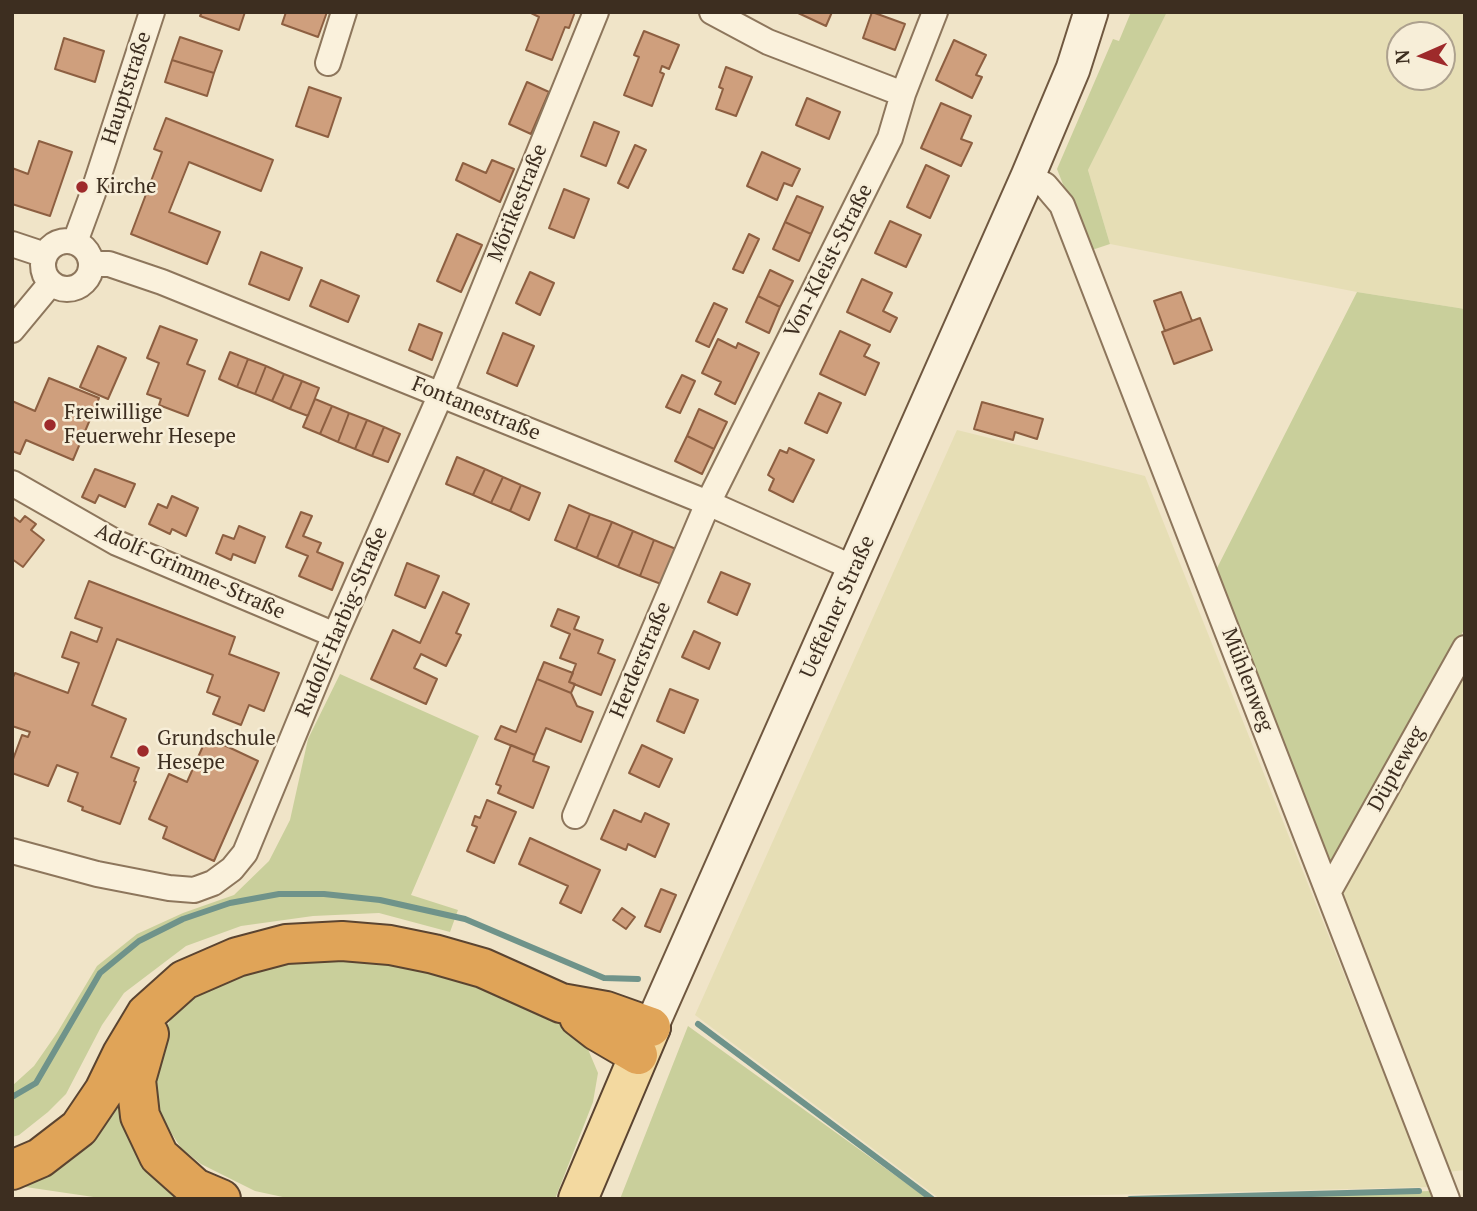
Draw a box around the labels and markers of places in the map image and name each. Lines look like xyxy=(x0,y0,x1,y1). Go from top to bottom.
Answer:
place label: Kirche xyxy=(96,174,157,200)
marker: Kirche xyxy=(74,179,90,195)
place label: Freiwillige Feuerwehr Hesepe xyxy=(64,400,236,450)
marker: Freiwillige Feuerwehr Hesepe xyxy=(42,417,58,433)
place label: Grundschule Hesepe xyxy=(157,726,276,776)
marker: Grundschule Hesepe xyxy=(135,743,151,759)

